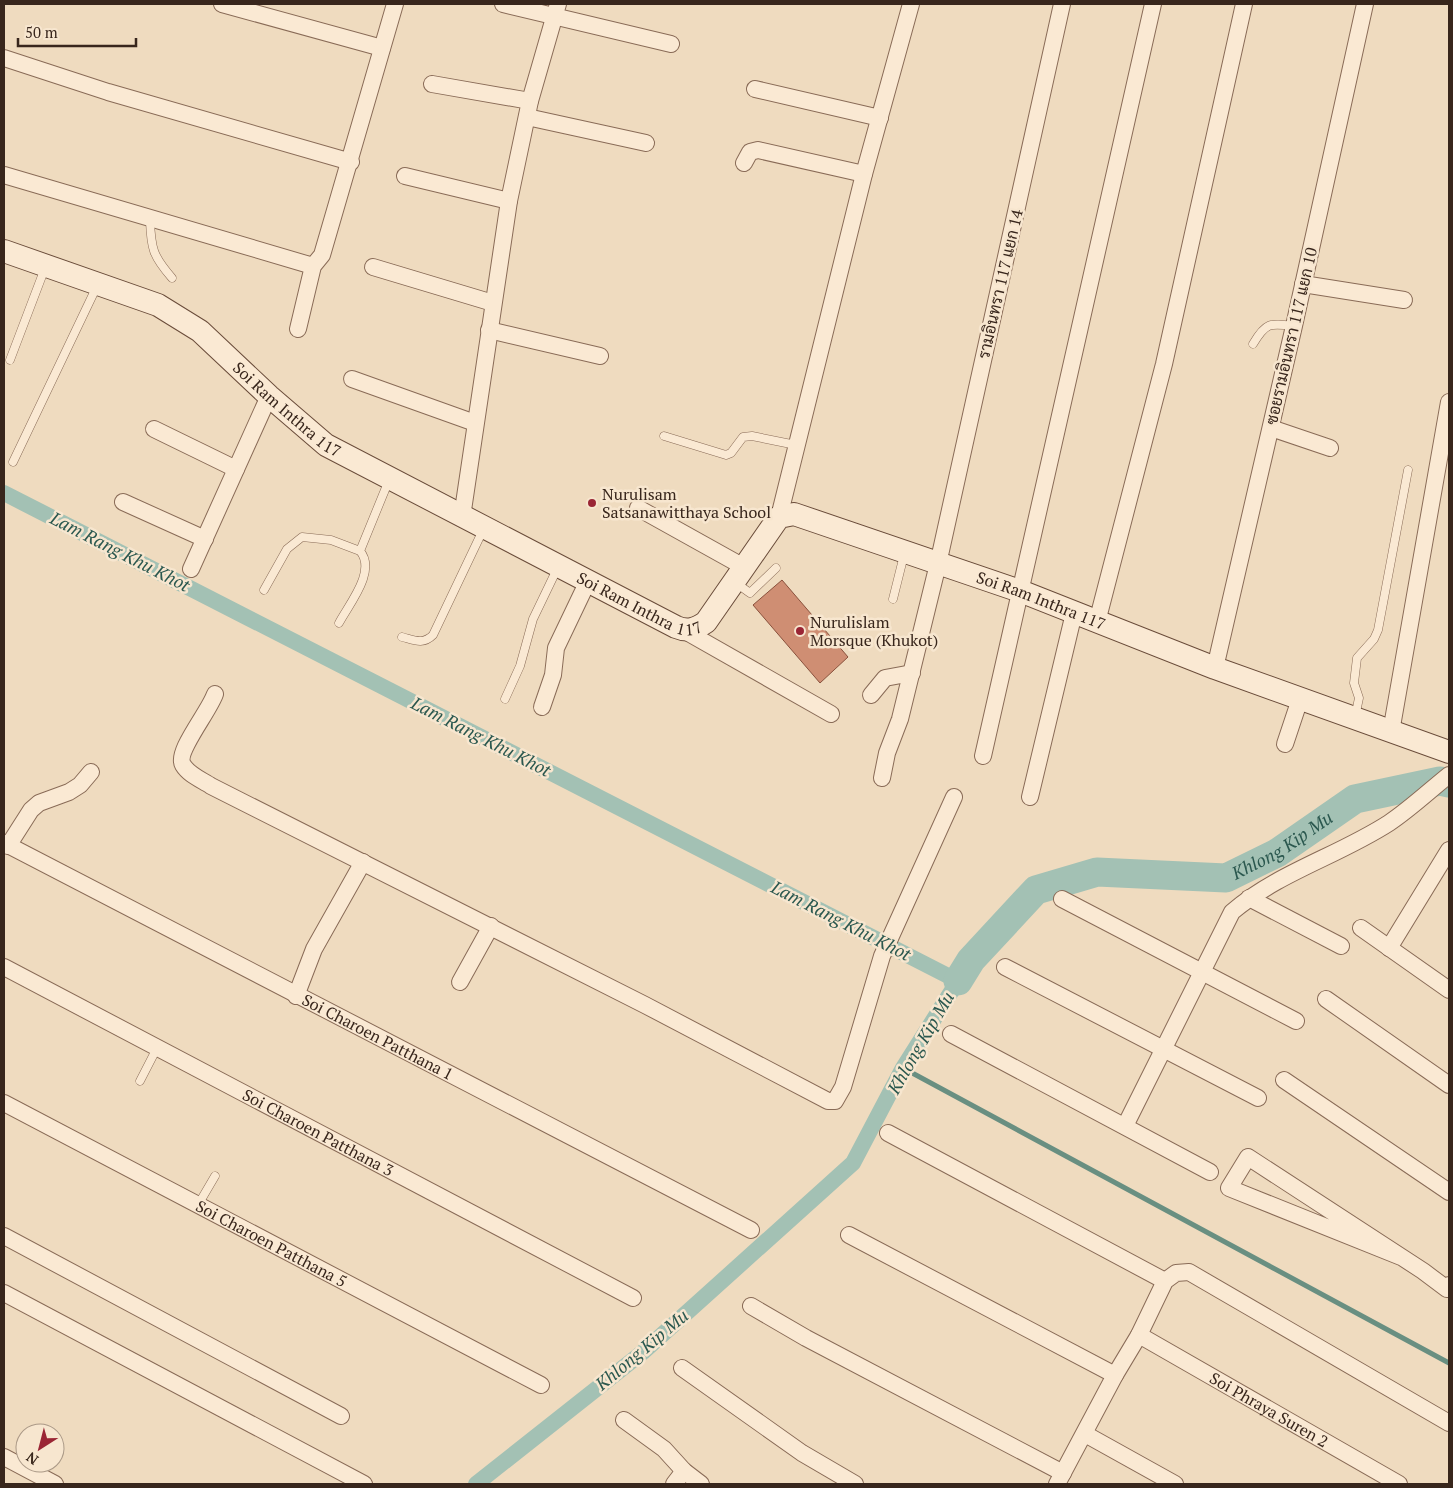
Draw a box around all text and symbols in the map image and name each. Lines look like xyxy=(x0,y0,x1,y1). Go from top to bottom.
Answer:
scale bar xyxy=(18,15,135,47)
text: 50 m xyxy=(25,22,58,42)
street label: รามอินทรา 117 แยก 14 xyxy=(972,207,1028,361)
street label: ซอยรามอินทรา 117 แยก 10 xyxy=(1260,245,1322,427)
street label: Soi Ram Inthra 117 xyxy=(228,357,345,462)
place label: Nurulisam Satsanawitthaya School xyxy=(602,483,771,523)
marker: Nurulisam Satsanawitthaya School xyxy=(586,497,598,509)
water label: Lam Rang Khu Khot xyxy=(46,505,195,597)
street label: Soi Ram Inthra 117 xyxy=(573,566,706,641)
street label: Soi Ram Inthra 117 xyxy=(974,566,1109,635)
place label: Nurulislam Morsque (Khukot) xyxy=(810,611,938,651)
marker: Nurulislam Morsque (Khukot) xyxy=(794,625,806,637)
water label: Lam Rang Khu Khot xyxy=(407,690,556,782)
water label: Khlong Kip Mu xyxy=(1226,805,1337,885)
water label: Lam Rang Khu Khot xyxy=(767,874,916,966)
water label: Khlong Kip Mu xyxy=(881,987,959,1099)
street label: Soi Charoen Patthana 1 xyxy=(298,988,457,1085)
street label: Soi Charoen Patthana 3 xyxy=(239,1084,397,1181)
street label: Soi Charoen Patthana 5 xyxy=(192,1195,351,1292)
water label: Khlong Kip Mu xyxy=(589,1303,693,1396)
street label: Soi Phraya Suren 2 xyxy=(1206,1367,1332,1452)
north arrow xyxy=(15,1423,65,1473)
text: N xyxy=(22,1448,42,1470)

